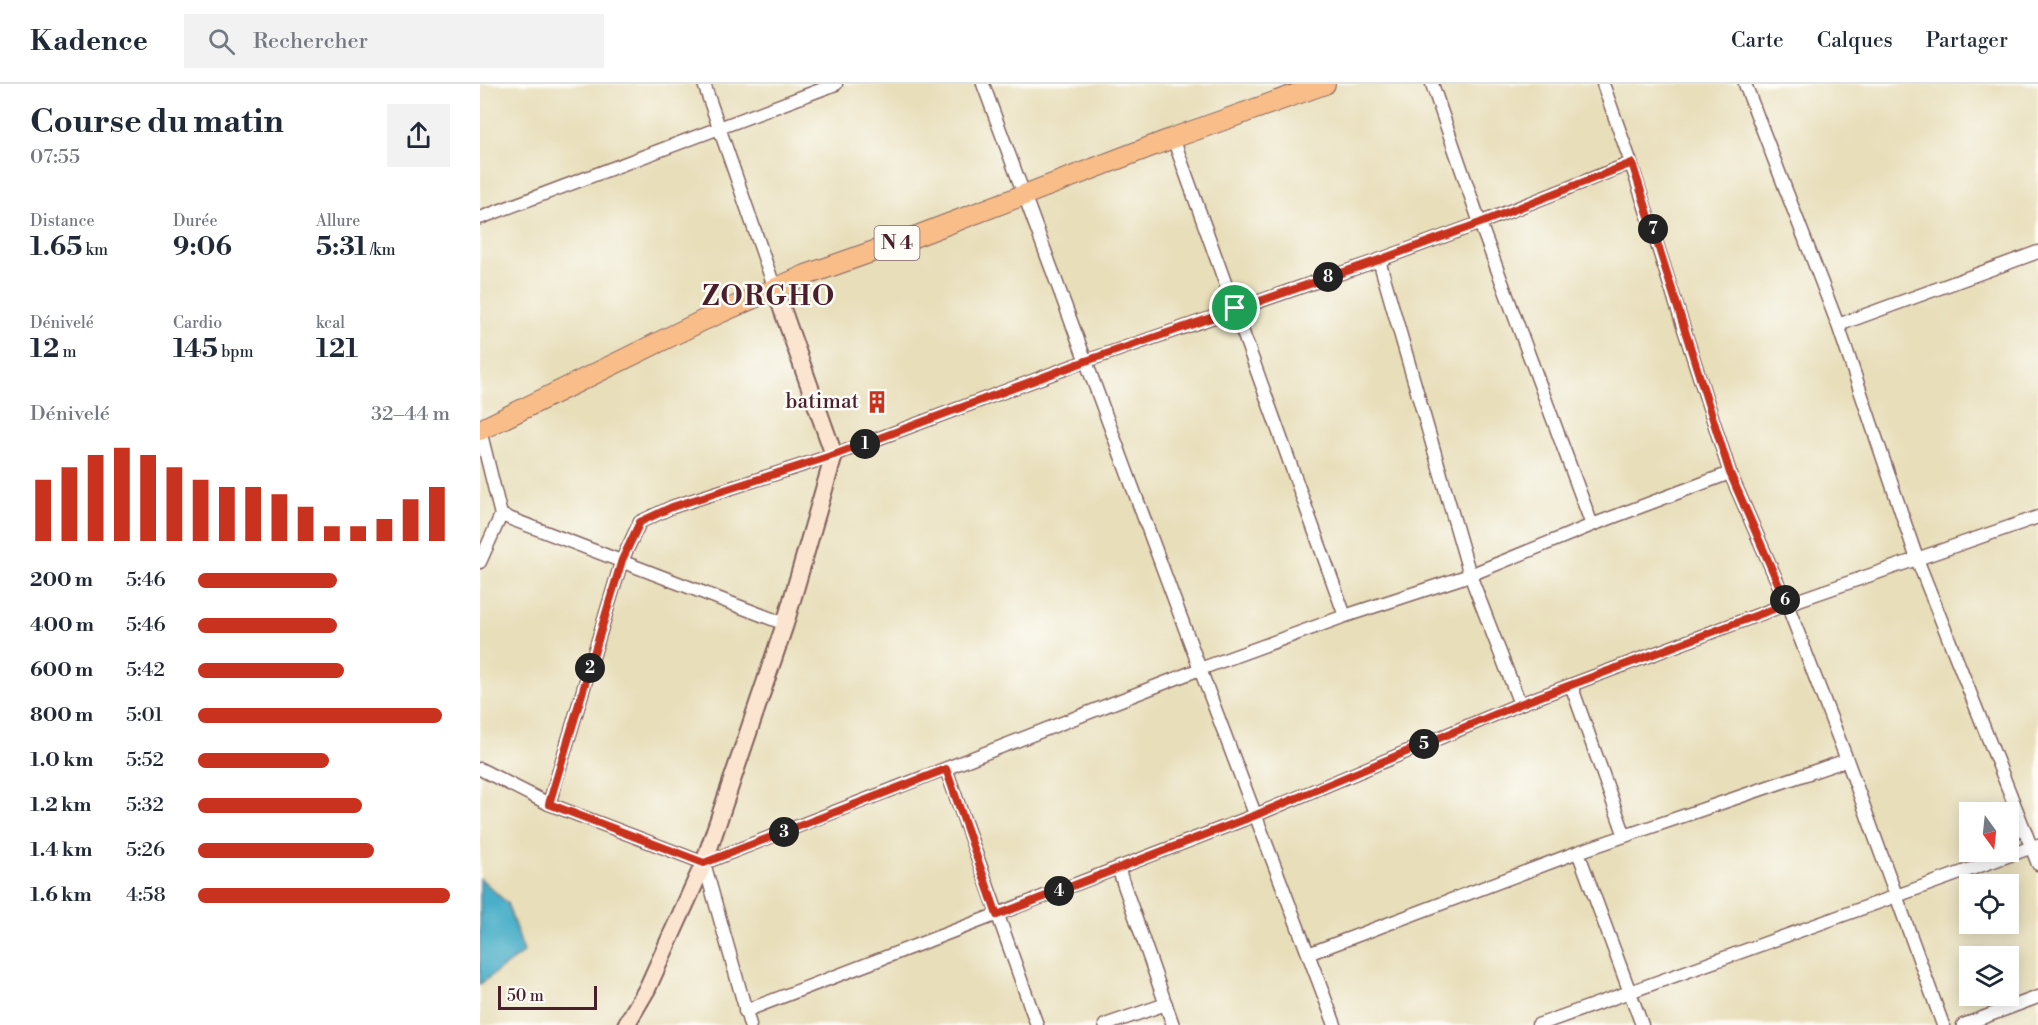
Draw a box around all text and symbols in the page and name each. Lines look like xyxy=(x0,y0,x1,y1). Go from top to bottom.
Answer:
search box xyxy=(184,14,604,68)
text: Kadence xyxy=(30,24,148,59)
icon: search xyxy=(205,25,238,58)
text: Rechercher xyxy=(253,28,368,55)
text: Carte xyxy=(1731,28,1784,54)
text: Calques xyxy=(1817,28,1893,54)
text: Partager xyxy=(1926,28,2008,54)
text: Course du matin xyxy=(30,102,284,143)
button: share xyxy=(387,104,450,167)
text: 07:55 xyxy=(30,145,80,170)
text: Distance xyxy=(30,211,95,231)
text: Durée xyxy=(173,211,218,231)
text: Allure xyxy=(316,211,360,231)
pin: 7 xyxy=(1638,214,1668,244)
text: 7 xyxy=(1648,219,1658,239)
road number: N 4 xyxy=(874,226,920,260)
text: 1.65 xyxy=(30,231,82,263)
text: 9:06 xyxy=(173,231,232,263)
text: 5:31 xyxy=(316,231,367,263)
text: km xyxy=(82,240,108,260)
text: /km xyxy=(367,240,395,260)
pin: 8 xyxy=(1313,262,1343,292)
text: 8 xyxy=(1323,267,1333,287)
district label: ZORGHO xyxy=(702,280,836,314)
pin xyxy=(1209,282,1260,333)
icon: arrive xyxy=(1218,291,1251,324)
text: Dénivelé xyxy=(30,313,94,333)
text: Cardio xyxy=(173,313,222,333)
text: kcal xyxy=(316,313,345,333)
text: 12 xyxy=(30,333,59,365)
text: 145 xyxy=(173,333,218,365)
text: 121 xyxy=(316,333,358,365)
text: m xyxy=(59,342,77,362)
text: bpm xyxy=(218,342,254,362)
place label: batimat xyxy=(786,389,860,415)
building icon: batimat xyxy=(864,389,890,415)
text: Dénivelé xyxy=(30,402,110,427)
text: 32–44 m xyxy=(371,402,450,427)
pin: 1 xyxy=(850,429,880,459)
text: 1 xyxy=(861,434,869,454)
text: 200 m xyxy=(30,568,93,593)
text: 5:46 xyxy=(126,568,166,593)
pin: 6 xyxy=(1770,585,1800,615)
text: 6 xyxy=(1780,590,1790,610)
text: 400 m xyxy=(30,613,94,638)
text: 5:46 xyxy=(126,613,166,638)
pin: 2 xyxy=(575,653,605,683)
text: 600 m xyxy=(30,658,93,683)
text: 5:42 xyxy=(126,658,165,683)
text: 2 xyxy=(585,658,595,678)
text: 800 m xyxy=(30,703,93,728)
text: 5:01 xyxy=(126,703,163,728)
pin: 5 xyxy=(1409,729,1439,759)
text: 5 xyxy=(1419,734,1429,754)
text: 1.0 km xyxy=(30,748,94,773)
text: 5:52 xyxy=(126,748,164,773)
text: 1.2 km xyxy=(30,793,92,818)
text: 5:32 xyxy=(126,793,164,818)
north arrow xyxy=(1959,802,2019,862)
map controls xyxy=(1959,802,2019,1006)
pin: 3 xyxy=(769,817,799,847)
text: 3 xyxy=(779,822,789,842)
text: 1.4 km xyxy=(30,838,92,863)
text: 5:26 xyxy=(126,838,165,863)
button: locate xyxy=(1959,874,2019,934)
pin: 4 xyxy=(1044,876,1074,906)
text: 4 xyxy=(1054,881,1064,901)
text: 1.6 km xyxy=(30,883,92,908)
text: 4:58 xyxy=(126,883,166,908)
button: layers xyxy=(1959,946,2019,1006)
scale bar xyxy=(498,983,597,1010)
text: 50 m xyxy=(507,986,544,1006)

